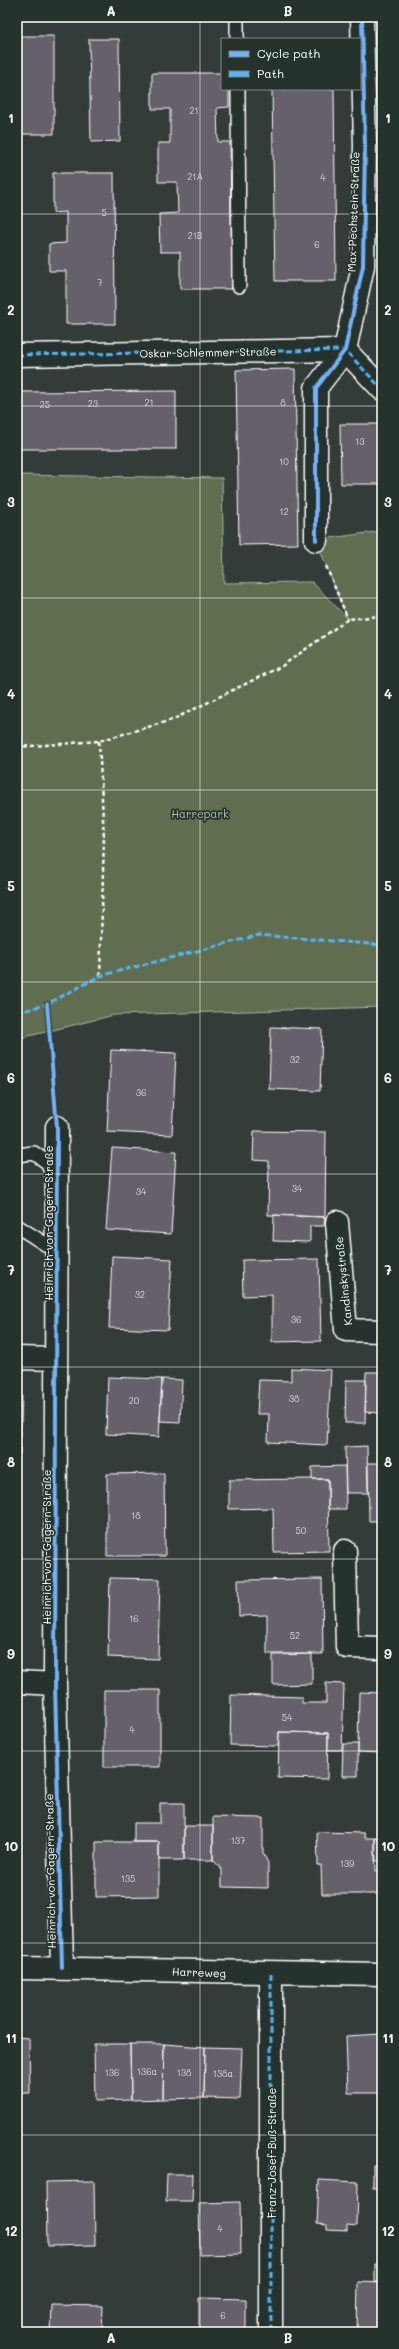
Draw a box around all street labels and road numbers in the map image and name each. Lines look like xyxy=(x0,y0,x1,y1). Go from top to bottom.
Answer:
street label: Max-Pechstein-Straße xyxy=(343,151,363,272)
street label: Oskar-Schlemmer-Straße xyxy=(139,343,277,361)
street label: Heinrich-von-Gagern-Straße xyxy=(41,1145,56,1301)
street label: Kandinskystraße xyxy=(331,1236,355,1326)
street label: Heinrich-von-Gagern-Straße xyxy=(39,1469,54,1625)
street label: Heinrich-von-Gagern-Straße xyxy=(41,1793,59,1949)
street label: Harreweg xyxy=(172,1964,226,1980)
street label: Franz-Josef-Buß-Straße xyxy=(264,2087,279,2218)

